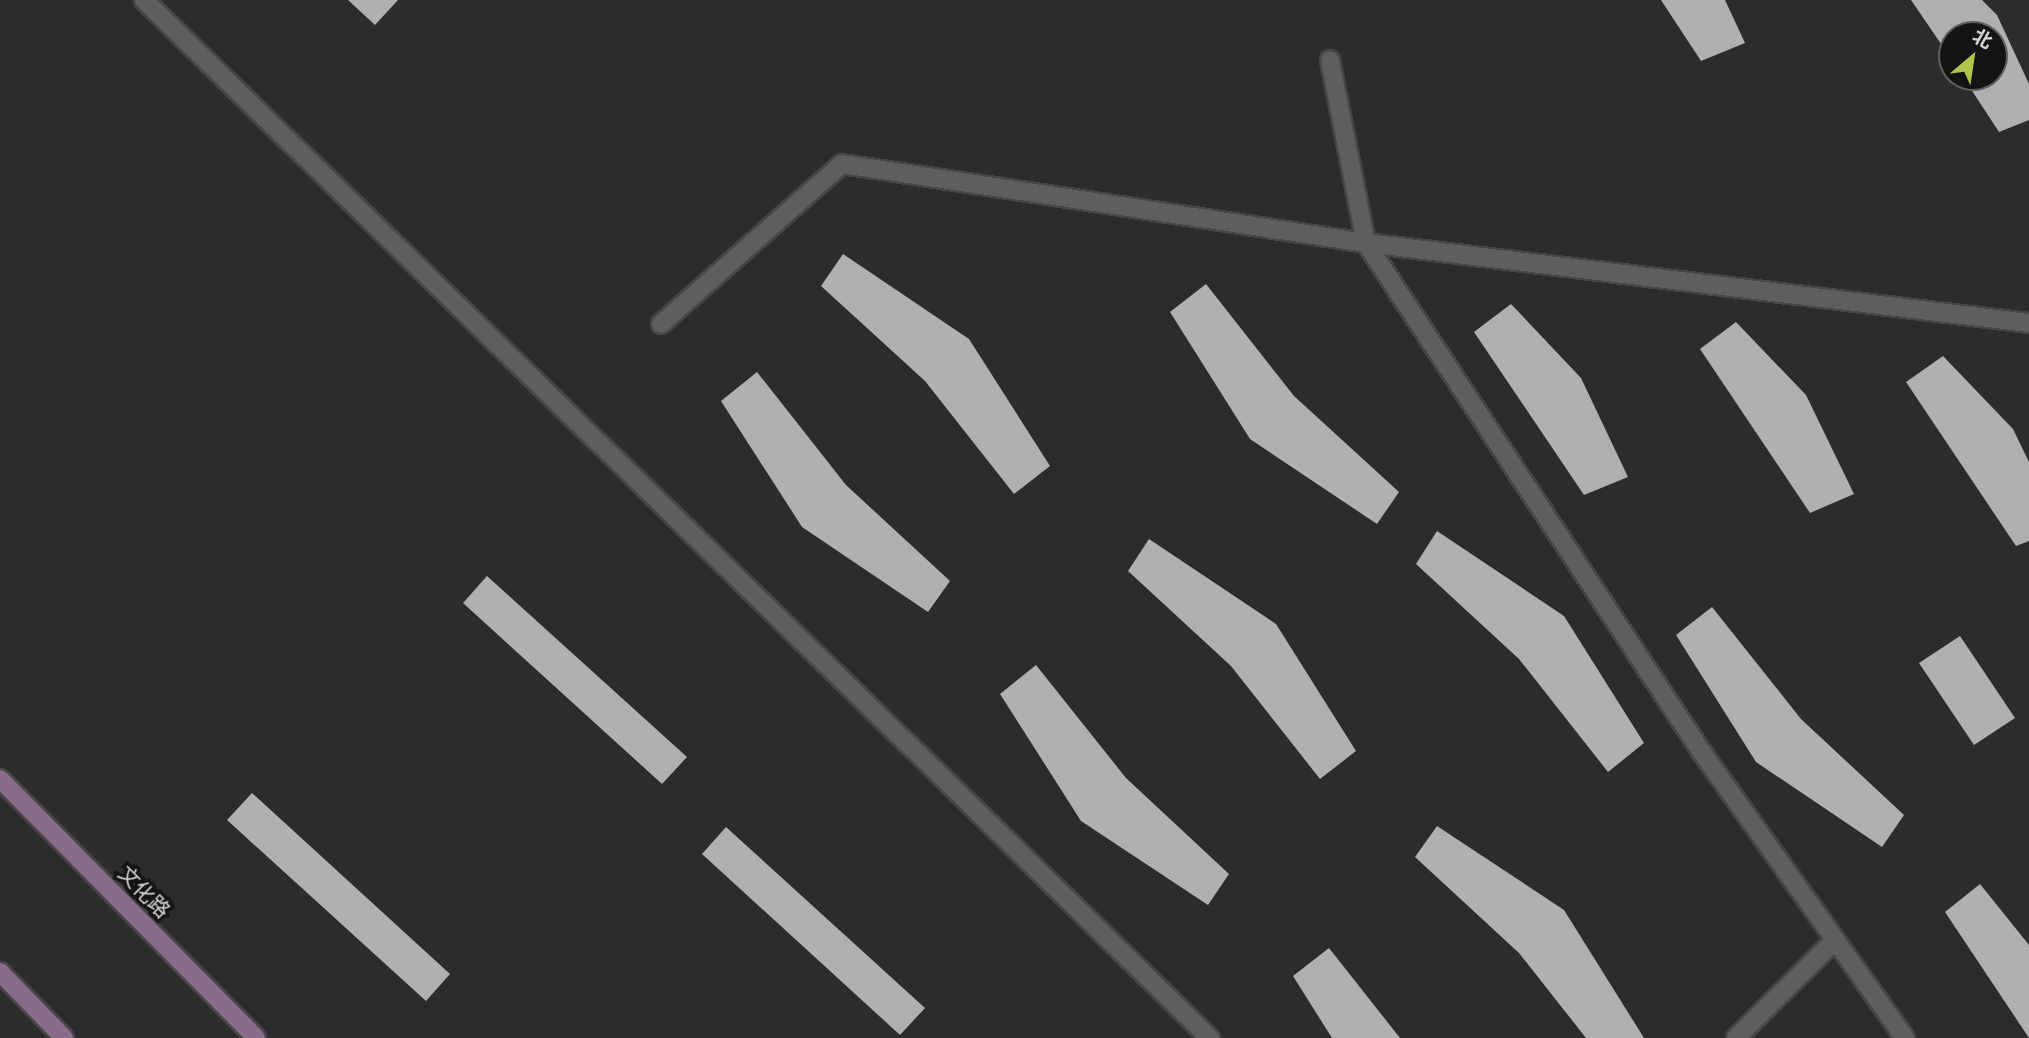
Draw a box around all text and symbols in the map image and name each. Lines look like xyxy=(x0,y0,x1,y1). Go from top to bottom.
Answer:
north arrow xyxy=(1938,21,2008,91)
text: 北 xyxy=(1969,25,1996,53)
street label: 文化路 xyxy=(113,861,175,923)

